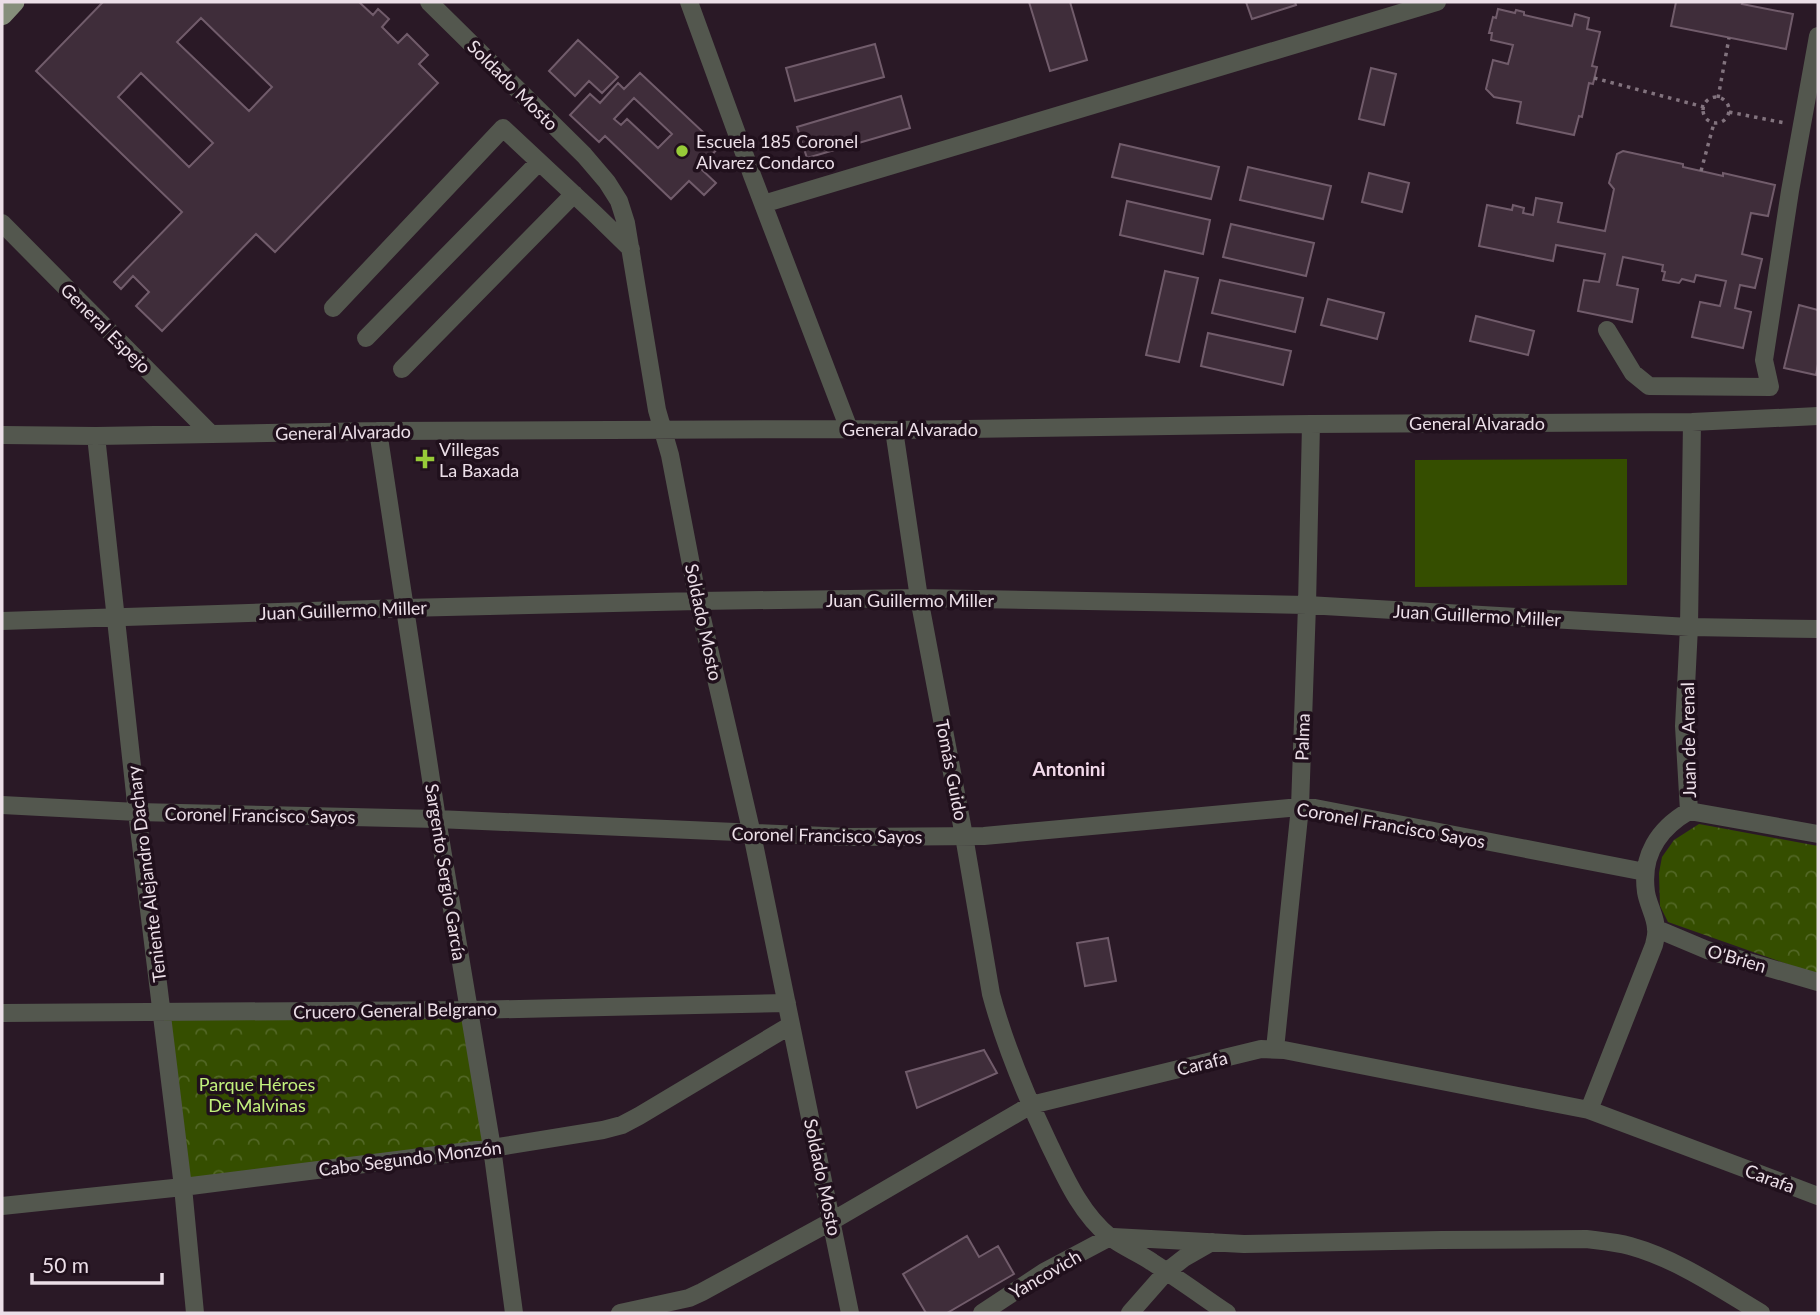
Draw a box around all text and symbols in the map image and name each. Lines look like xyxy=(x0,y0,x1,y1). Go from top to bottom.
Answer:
street label: Soldado Mosto xyxy=(463,35,563,135)
place label: Escuela 185 Coronel Alvarez Condarco xyxy=(696,130,858,173)
marker: Escuela 185 Coronel Alvarez Condarco xyxy=(674,143,690,159)
street label: General Espejo xyxy=(56,278,156,378)
street label: General Alvarado xyxy=(1409,412,1545,434)
street label: General Alvarado xyxy=(842,418,978,440)
street label: General Alvarado xyxy=(275,420,411,444)
place label: Villegas La Baxada xyxy=(439,438,519,481)
marker: Villegas La Baxada xyxy=(417,451,433,467)
street label: Soldado Mosto xyxy=(681,561,727,683)
street label: Juan Guillermo Miller xyxy=(826,589,994,611)
street label: Juan Guillermo Miller xyxy=(259,596,428,624)
street label: Juan Guillermo Miller xyxy=(1393,600,1562,630)
street label: Juan de Arenal xyxy=(1676,682,1700,798)
street label: Palma xyxy=(1290,713,1314,761)
street label: Tomás Guido xyxy=(931,718,973,822)
district label: Antonini xyxy=(1032,757,1105,780)
street label: Teniente Alejandro Dachary xyxy=(122,764,170,983)
street label: Sargento Sergio García xyxy=(421,782,471,962)
street label: Coronel Francisco Sayos xyxy=(1295,798,1487,852)
street label: Coronel Francisco Sayos xyxy=(164,802,356,828)
street label: Coronel Francisco Sayos xyxy=(731,822,923,848)
street label: O'Brien xyxy=(1705,939,1769,977)
street label: Crucero General Belgrano xyxy=(293,997,497,1023)
street label: Carafa xyxy=(1174,1046,1230,1080)
park label: Parque Héroes De Malvinas xyxy=(199,1073,315,1116)
street label: Soldado Mosto xyxy=(800,1116,846,1238)
street label: Cabo Segundo Monzón xyxy=(317,1136,503,1180)
street label: Carafa xyxy=(1742,1159,1798,1197)
scale bar xyxy=(32,1242,161,1286)
street label: Yancovich xyxy=(1005,1245,1085,1303)
text: 50 m xyxy=(42,1252,89,1277)

